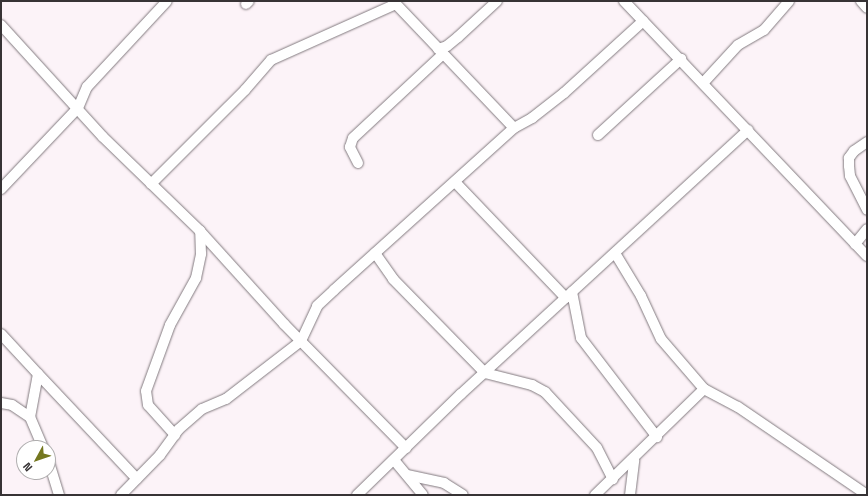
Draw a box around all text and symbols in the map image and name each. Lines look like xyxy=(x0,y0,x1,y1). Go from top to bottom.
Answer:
north arrow xyxy=(16,440,56,480)
text: N xyxy=(20,460,35,474)

